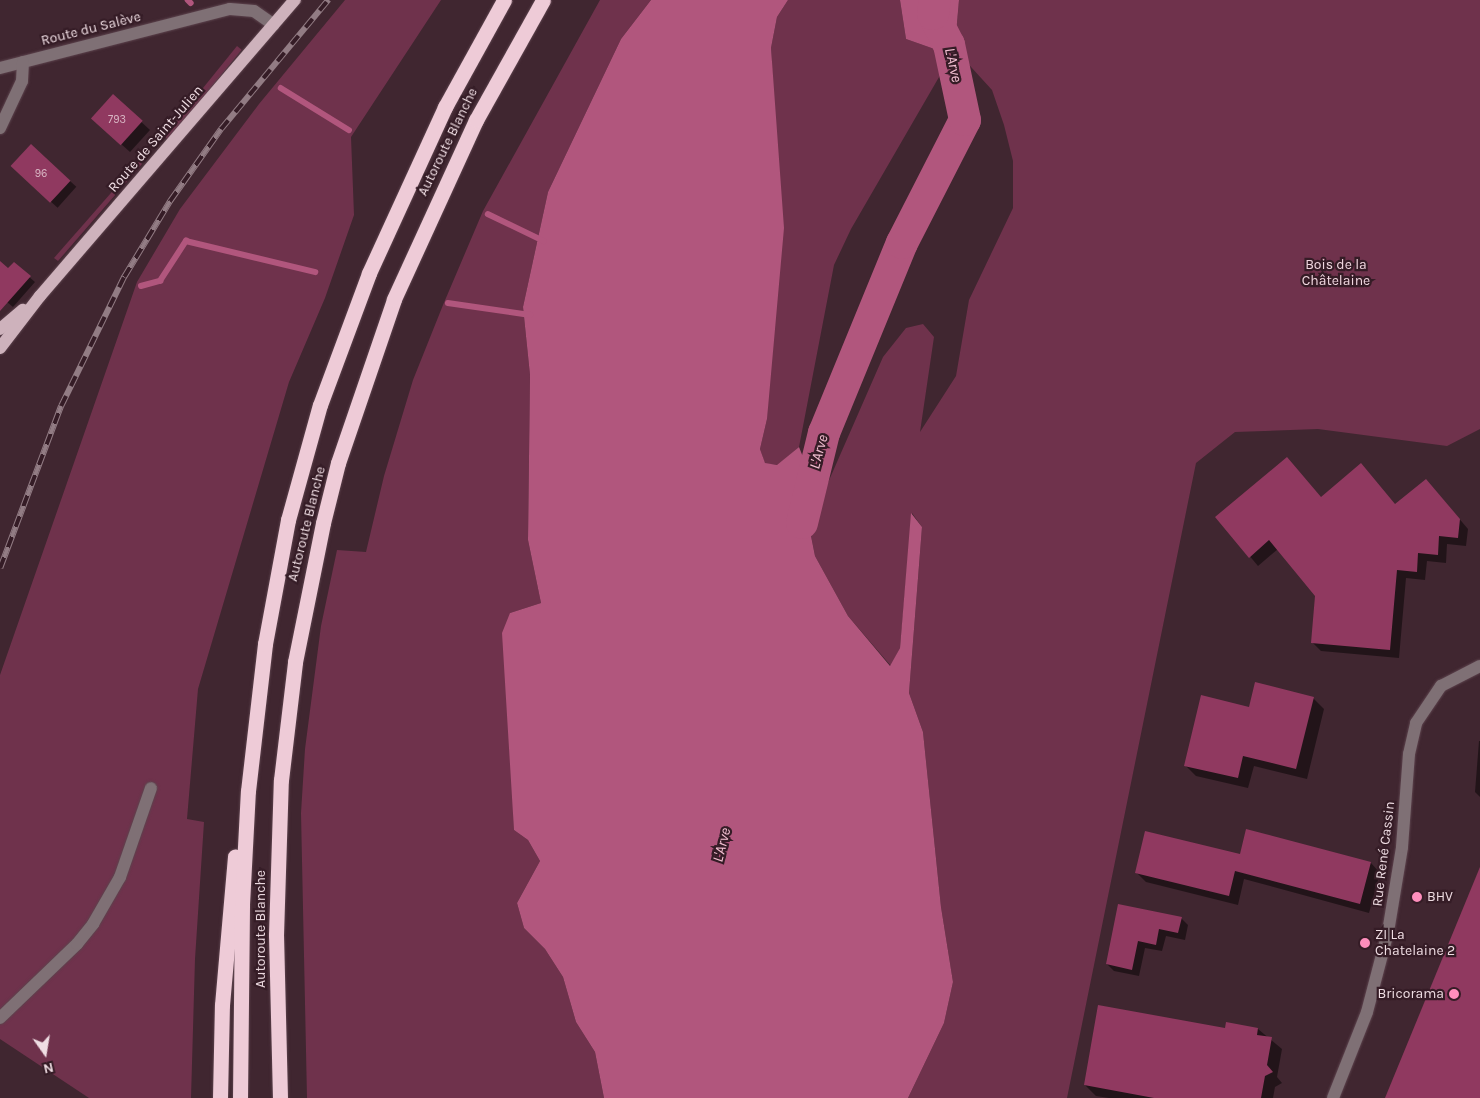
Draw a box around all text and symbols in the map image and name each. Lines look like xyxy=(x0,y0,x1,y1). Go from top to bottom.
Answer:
street label: Route du Salève xyxy=(39,9,143,49)
water label: L'Arve xyxy=(940,46,966,84)
street label: Route de Saint-Julien xyxy=(105,82,207,196)
street label: Autoroute Blanche xyxy=(415,85,481,199)
house number: 793 xyxy=(108,113,126,127)
house number: 96 xyxy=(35,167,47,181)
park label: Bois de la Châtelaine xyxy=(1302,257,1370,290)
water label: L'Arve xyxy=(806,433,832,471)
street label: Autoroute Blanche xyxy=(285,465,329,583)
street label: Rue René Cassin xyxy=(1369,800,1399,908)
water label: L'Arve xyxy=(709,826,735,864)
street label: Autoroute Blanche xyxy=(253,870,269,988)
place label: BHV xyxy=(1427,889,1453,905)
marker: BHV xyxy=(1411,891,1423,903)
place label: ZI La Chatelaine 2 xyxy=(1375,927,1455,960)
marker: ZI La Chatelaine 2 xyxy=(1359,937,1371,949)
place label: Bricorama xyxy=(1378,986,1444,1002)
marker: Bricorama xyxy=(1448,988,1460,1000)
north arrow xyxy=(20,1028,70,1078)
text: N xyxy=(42,1059,55,1078)

